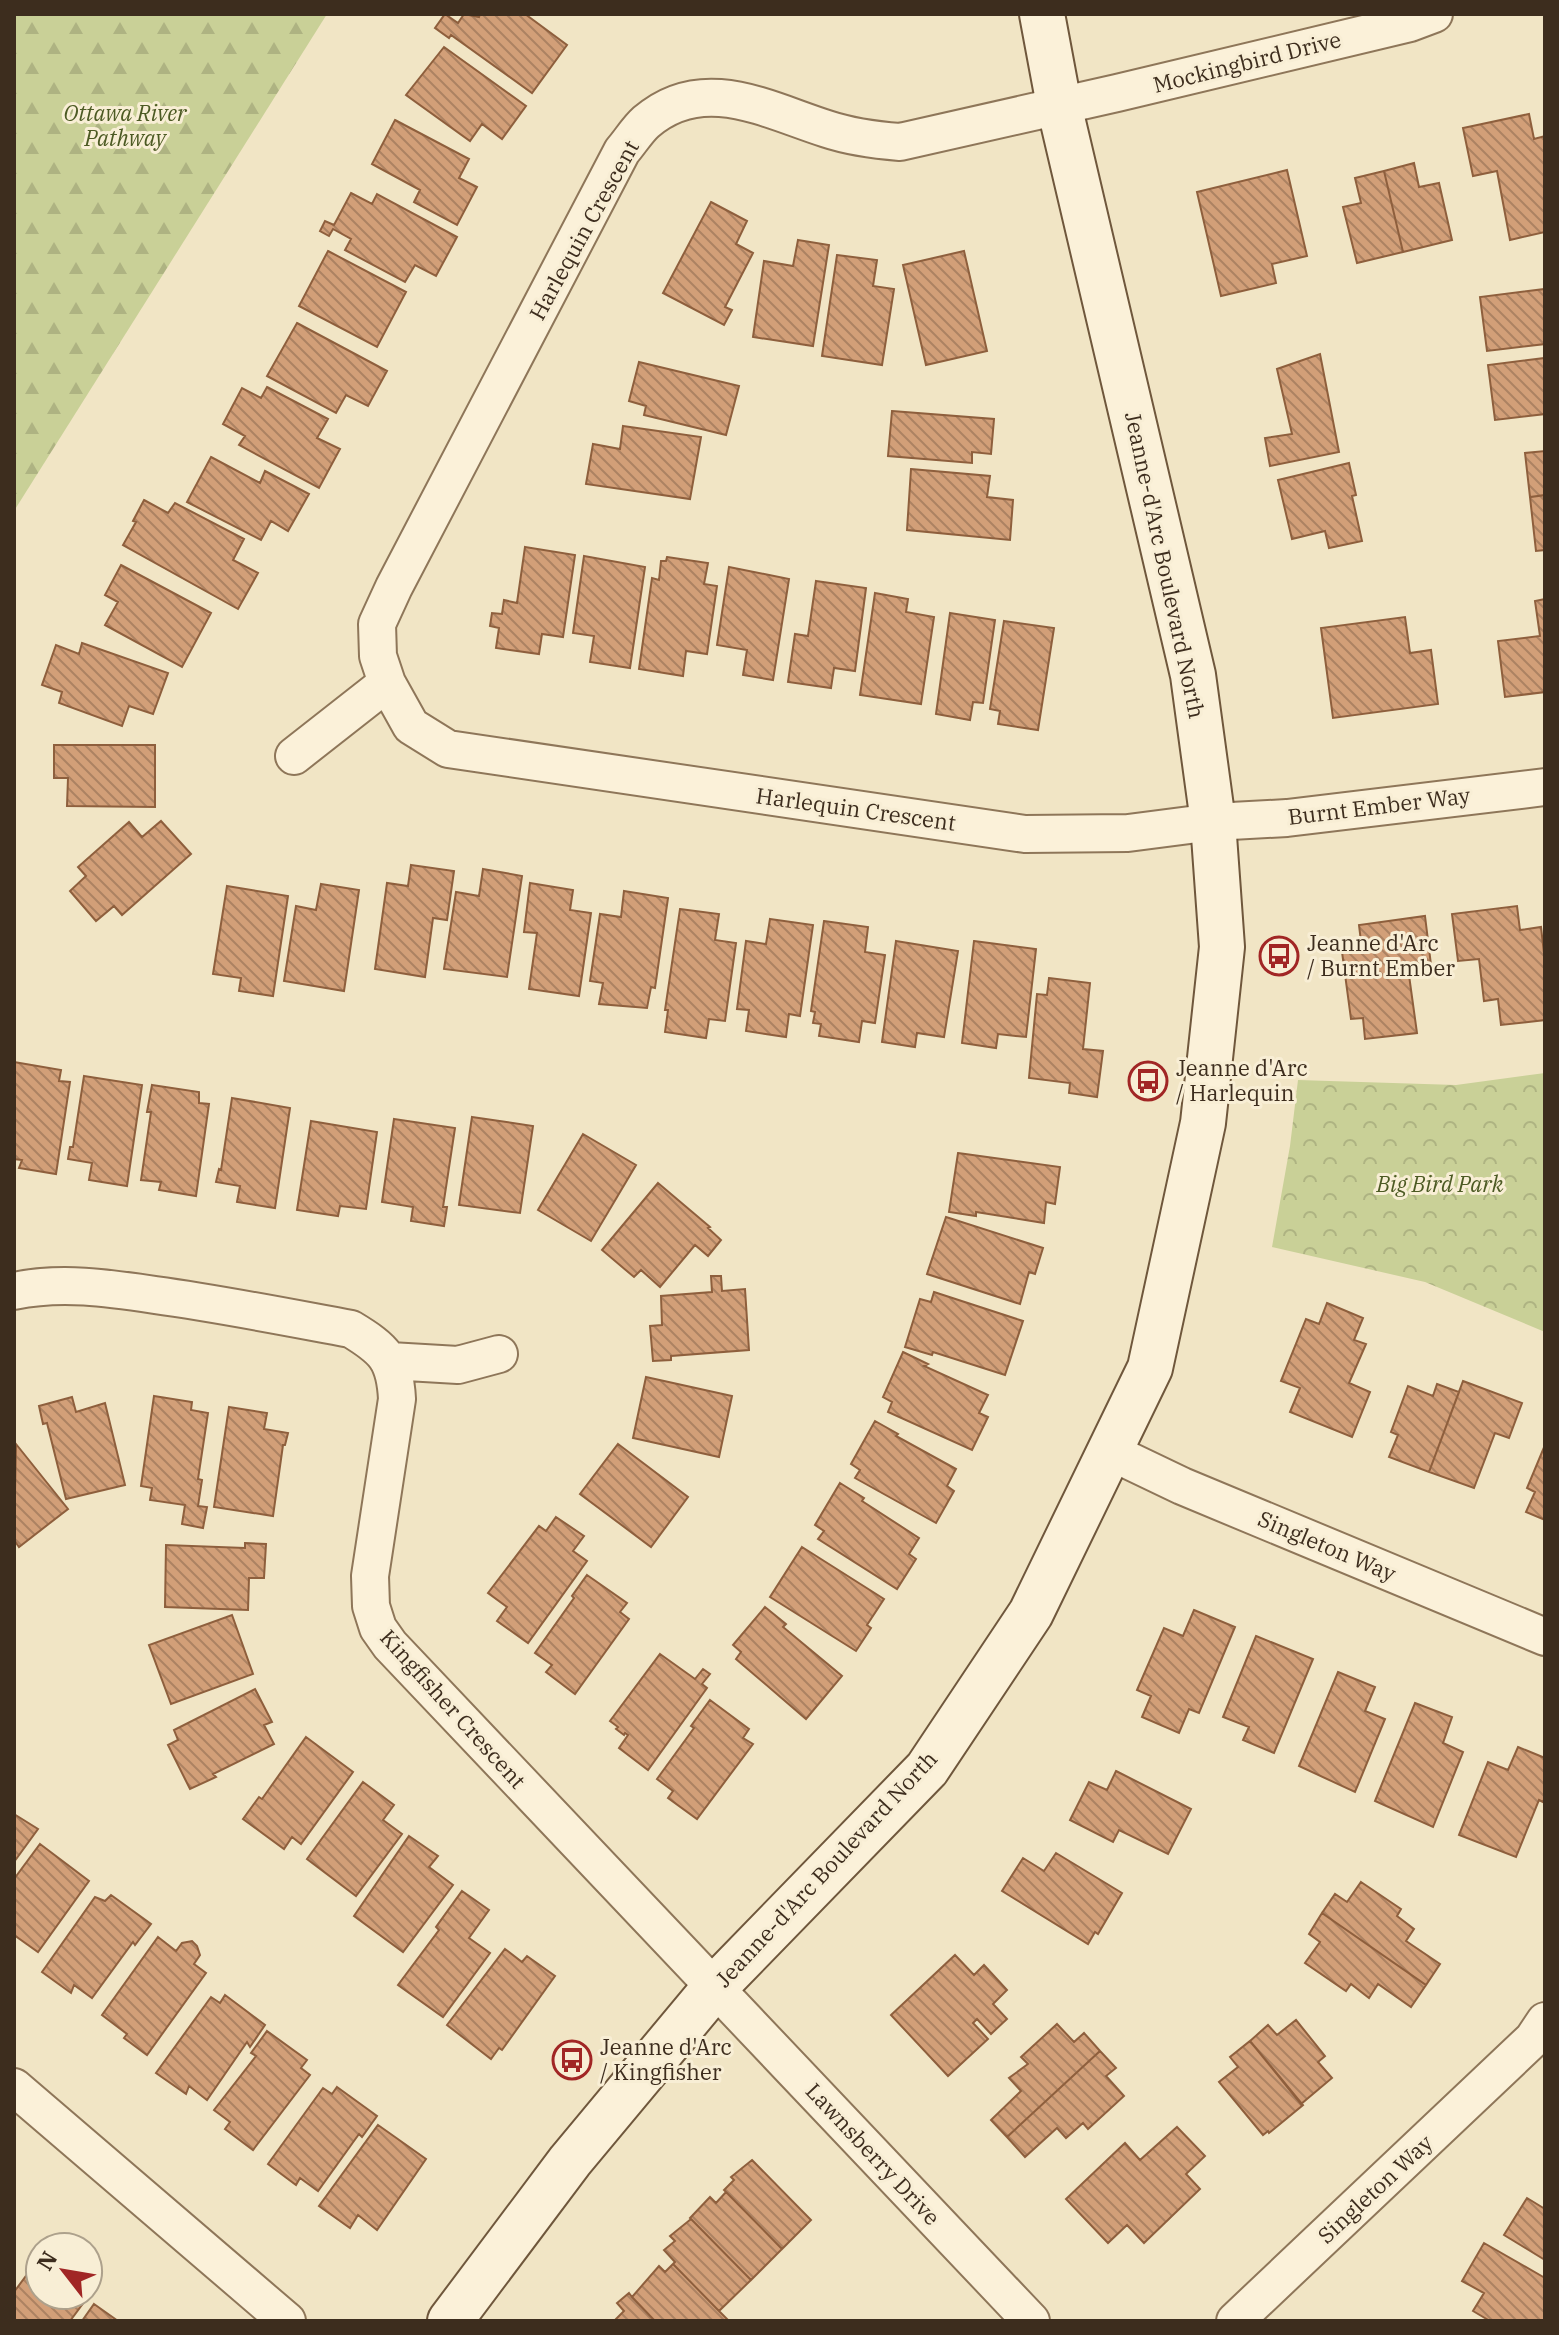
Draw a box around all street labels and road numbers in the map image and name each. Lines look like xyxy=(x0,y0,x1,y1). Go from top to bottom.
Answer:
street label: Mockingbird Drive xyxy=(1150,24,1344,99)
street label: Harlequin Crescent xyxy=(522,134,645,325)
street label: Jeanne-d'Arc Boulevard North xyxy=(1119,409,1212,721)
street label: Harlequin Crescent xyxy=(754,780,958,837)
street label: Burnt Ember Way xyxy=(1286,780,1472,831)
street label: Singleton Way xyxy=(1254,1503,1401,1588)
street label: Kingfisher Crescent xyxy=(374,1623,533,1795)
street label: Jeanne-d'Arc Boulevard North xyxy=(708,1744,943,1993)
street label: Lawnsberry Drive xyxy=(800,2076,947,2231)
street label: Singleton Way xyxy=(1311,2128,1439,2249)

